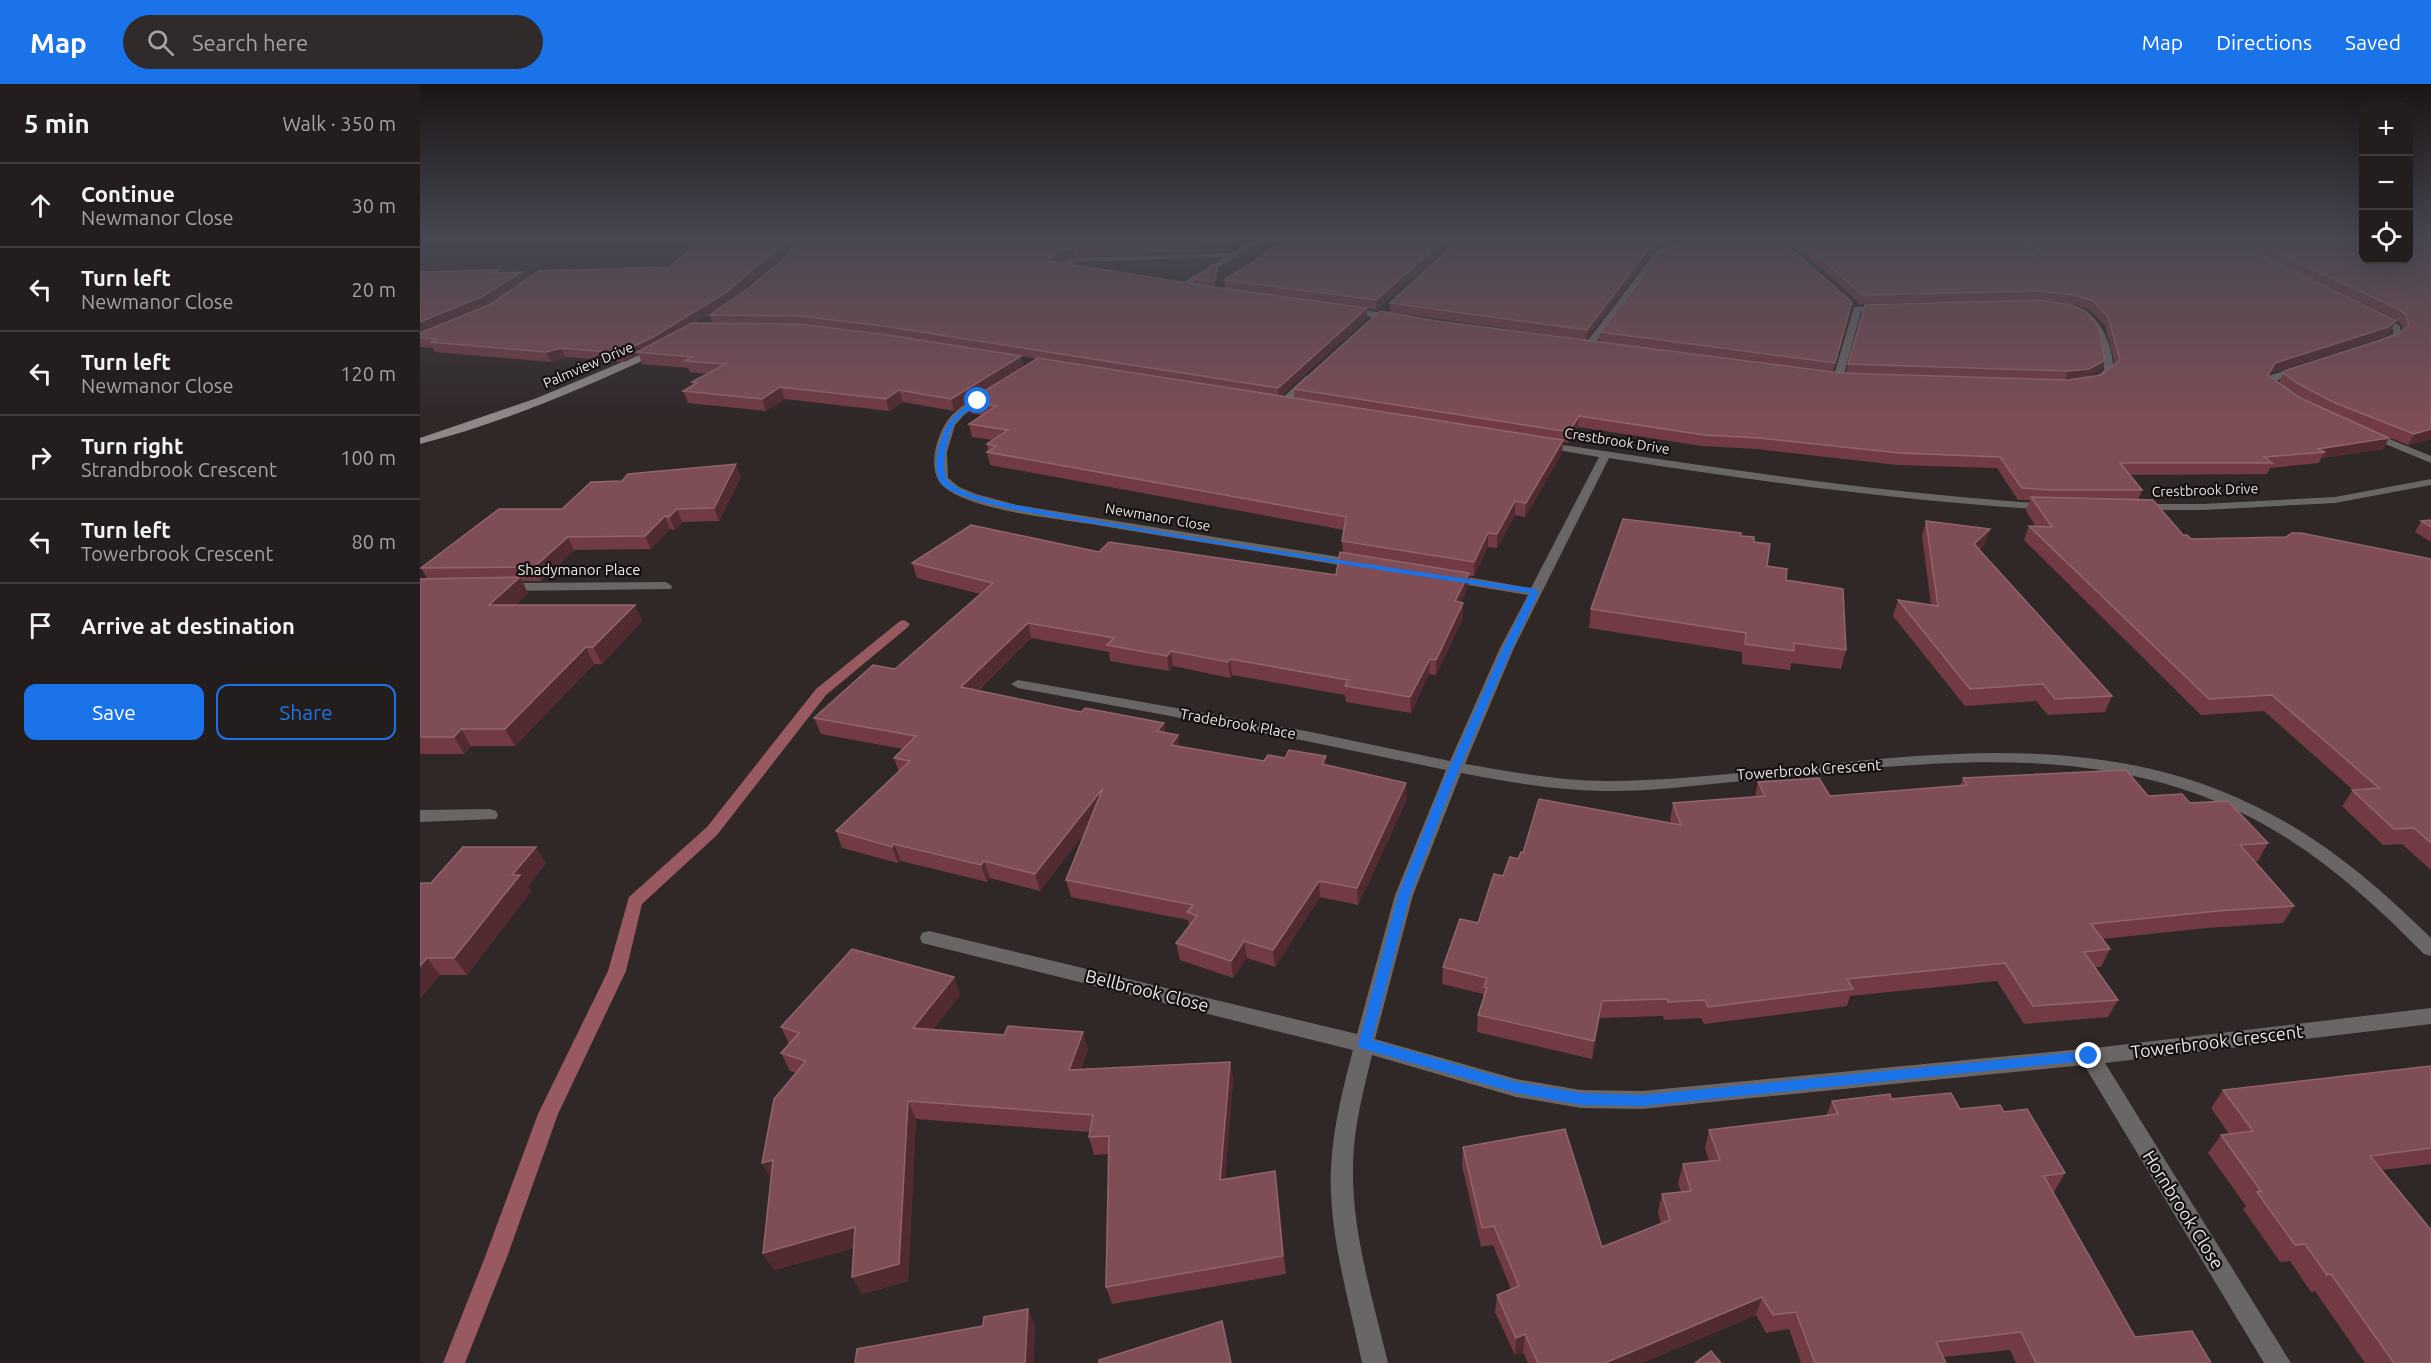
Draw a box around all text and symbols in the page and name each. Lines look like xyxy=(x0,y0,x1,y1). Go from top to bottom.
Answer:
search box xyxy=(123,15,543,69)
icon: search xyxy=(144,26,177,59)
text: Map xyxy=(30,27,87,58)
text: Search here xyxy=(192,30,308,55)
text: Map xyxy=(2142,30,2183,54)
text: Directions xyxy=(2216,30,2312,54)
text: Saved xyxy=(2345,30,2401,54)
map controls xyxy=(2359,102,2413,264)
button: + xyxy=(2359,102,2413,156)
text: 5 min xyxy=(24,109,90,138)
text: Walk · 350 m xyxy=(283,112,396,135)
button: − xyxy=(2359,156,2413,210)
text: Continue xyxy=(81,181,175,206)
icon: ahead xyxy=(24,189,57,222)
text: 30 m xyxy=(352,194,396,217)
text: Newmanor Close xyxy=(81,206,234,229)
button: locate xyxy=(2359,210,2413,264)
text: Turn left xyxy=(81,265,171,290)
icon: left xyxy=(24,273,57,306)
text: 20 m xyxy=(352,278,396,301)
text: Newmanor Close xyxy=(81,290,234,313)
street label: Palmview Drive xyxy=(541,339,635,391)
text: Turn left xyxy=(81,349,171,374)
icon: left xyxy=(24,357,57,390)
text: 120 m xyxy=(340,362,396,385)
text: Newmanor Close xyxy=(81,374,234,397)
route start xyxy=(964,387,990,413)
street label: Crestbrook Drive xyxy=(1563,425,1671,457)
text: Turn right xyxy=(81,433,183,458)
icon: right xyxy=(24,441,57,474)
text: 100 m xyxy=(340,446,396,469)
text: Strandbrook Crescent xyxy=(81,458,277,481)
street label: Crestbrook Drive xyxy=(2152,480,2258,500)
street label: Newmanor Close xyxy=(1104,500,1212,534)
text: Turn left xyxy=(81,517,171,542)
icon: left xyxy=(24,525,57,558)
text: 80 m xyxy=(352,530,396,553)
text: Towerbrook Crescent xyxy=(81,542,273,565)
street label: Shadymanor Place xyxy=(517,561,641,578)
icon: arrive xyxy=(24,609,57,642)
text: Arrive at destination xyxy=(81,613,295,638)
button: Save xyxy=(24,684,204,740)
button: Share xyxy=(216,684,396,740)
street label: Tradebrook Place xyxy=(1179,705,1297,742)
street label: Towerbrook Crescent xyxy=(1736,756,1882,783)
street label: Bellbrook Close xyxy=(1083,965,1211,1015)
street label: Towerbrook Crescent xyxy=(2130,1021,2304,1061)
route end xyxy=(2075,1042,2101,1068)
street label: Hornbrook Close xyxy=(2139,1147,2228,1272)

